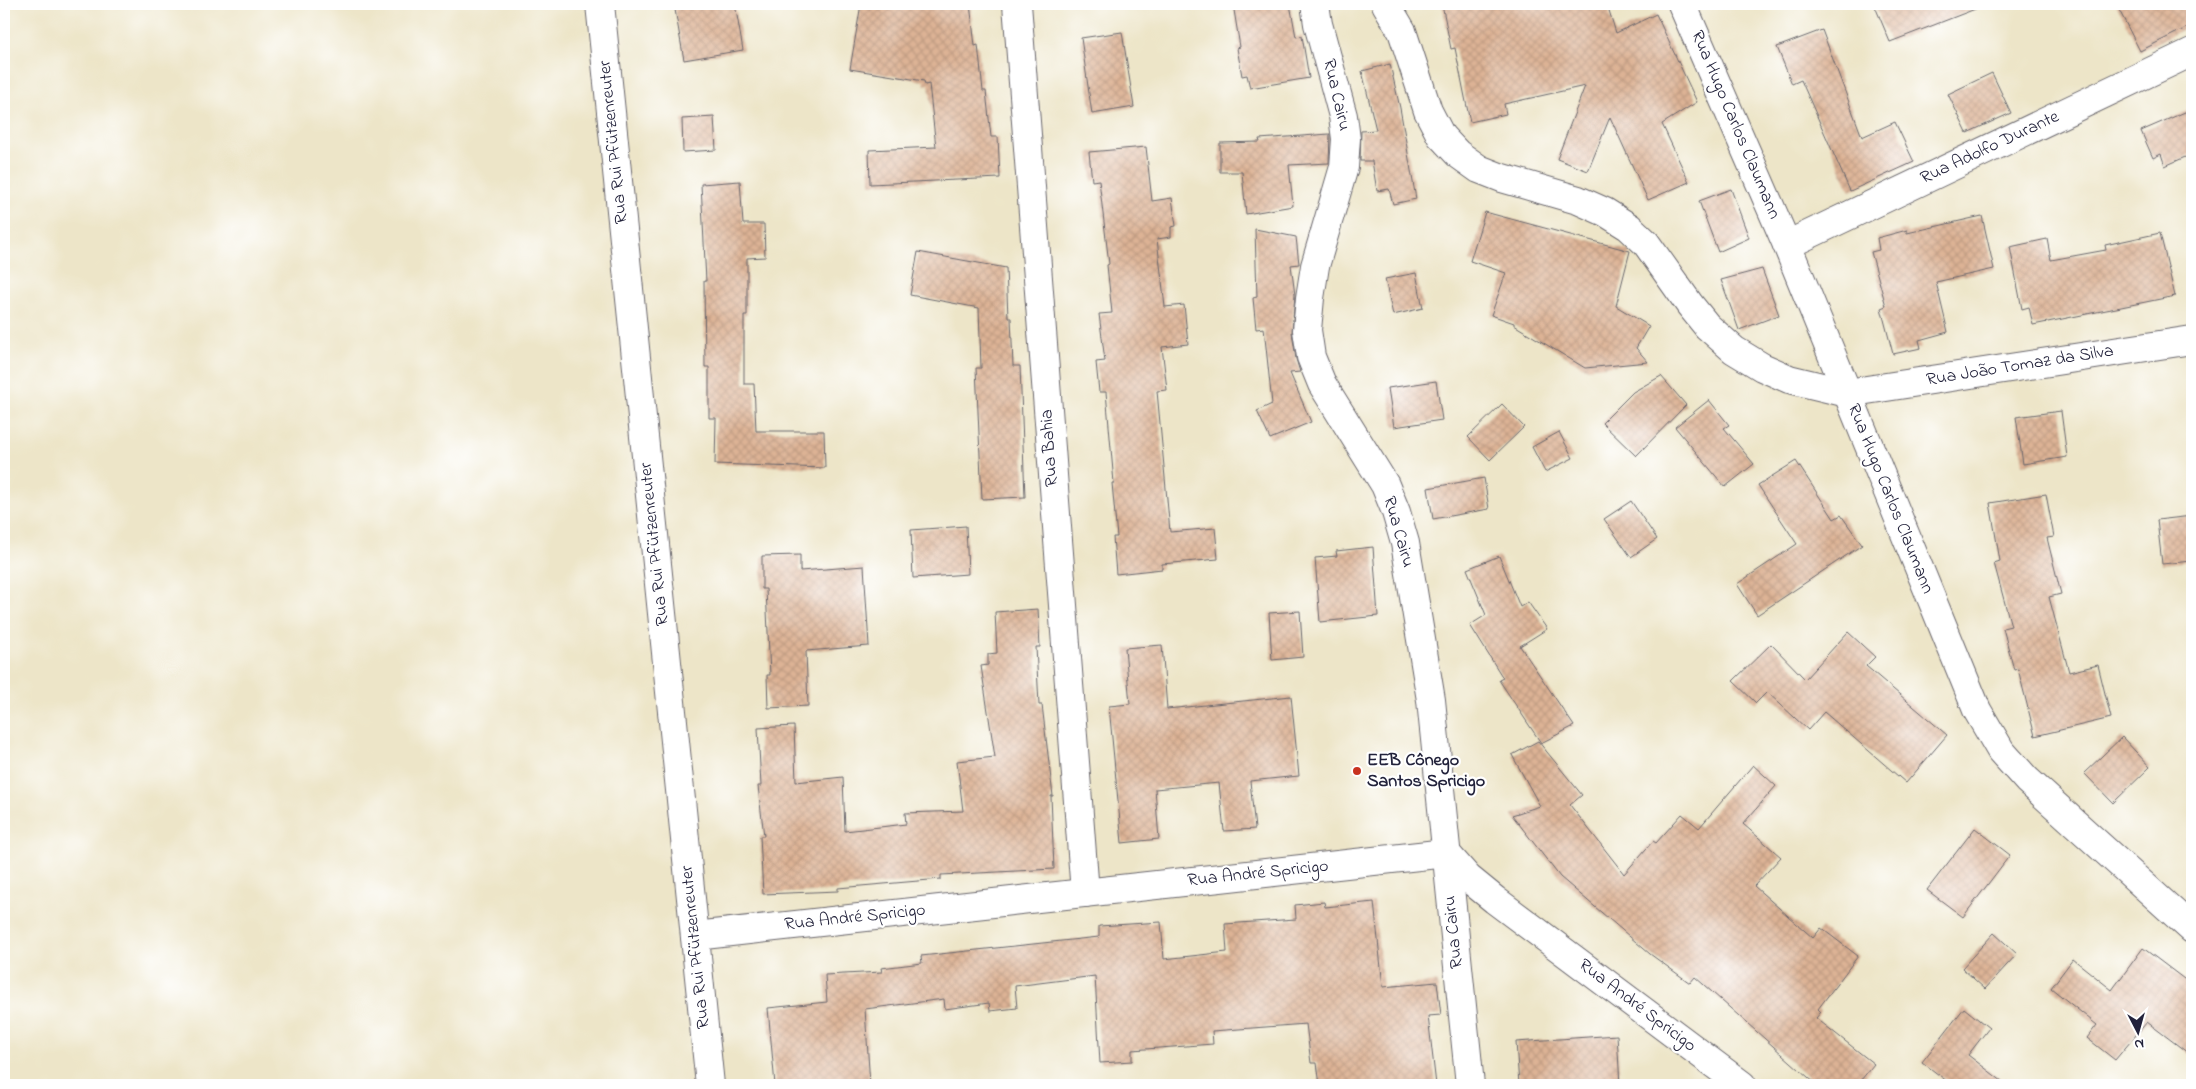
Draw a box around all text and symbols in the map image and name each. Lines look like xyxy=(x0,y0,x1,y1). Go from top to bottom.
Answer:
street label: Rua Hugo Carlos Claumann xyxy=(1683,27,1787,224)
street label: Rua Cairu xyxy=(1315,56,1357,134)
street label: Rua Rui Pfützenreuter xyxy=(592,58,636,225)
street label: Rua Adolfo Durante xyxy=(1916,104,2064,192)
street label: Rua João Tomaz da Silva xyxy=(1925,338,2115,394)
street label: Rua Hugo Carlos Claumann xyxy=(1839,400,1940,598)
street label: Rua Bahia xyxy=(1034,408,1066,488)
street label: Rua Rui Pfützenreuter xyxy=(633,460,677,627)
street label: Rua Cairu xyxy=(1375,493,1421,571)
place label: EEB Cônego Santos Spricigo xyxy=(1367,748,1485,796)
marker: EEB Cônego Santos Spricigo xyxy=(1351,765,1363,777)
street label: Rua André Spricigo xyxy=(1186,854,1330,895)
street label: Rua Rui Pfützenreuter xyxy=(674,863,718,1030)
street label: Rua Cairu xyxy=(1437,894,1471,970)
street label: Rua André Spricigo xyxy=(783,898,927,939)
street label: Rua André Spricigo xyxy=(1572,953,1701,1060)
north arrow xyxy=(2114,1006,2164,1056)
text: N xyxy=(2133,1033,2145,1054)

